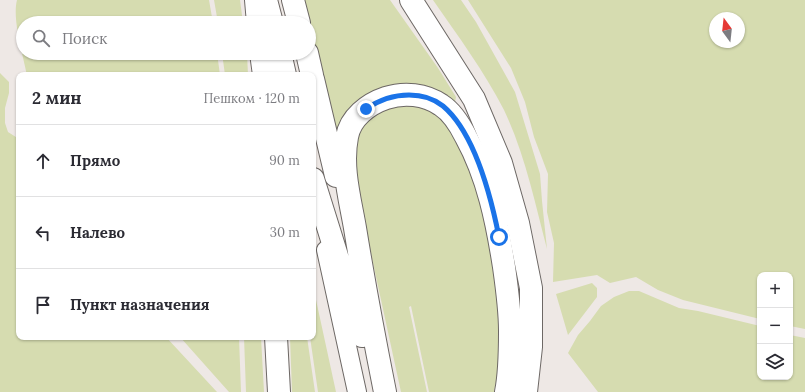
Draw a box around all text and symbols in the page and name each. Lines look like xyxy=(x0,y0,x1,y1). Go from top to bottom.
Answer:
north arrow xyxy=(709,12,745,48)
search box xyxy=(16,16,316,60)
icon: search xyxy=(30,27,52,49)
text: Поиск xyxy=(62,29,107,48)
text: 2 мин xyxy=(32,87,82,109)
text: Пешком · 120 m xyxy=(204,90,300,107)
route end xyxy=(357,100,375,118)
icon: ahead xyxy=(32,150,54,172)
text: Прямо xyxy=(70,151,120,170)
text: 90 m xyxy=(269,152,300,169)
icon: left xyxy=(32,222,54,244)
text: Налево xyxy=(70,223,125,242)
text: 30 m xyxy=(270,224,300,241)
route start xyxy=(490,228,508,246)
map controls xyxy=(757,272,793,380)
button: + xyxy=(757,272,793,308)
icon: arrive xyxy=(32,294,54,316)
text: Пункт назначения xyxy=(70,295,210,314)
button: − xyxy=(757,308,793,344)
button: layers xyxy=(757,344,793,380)

